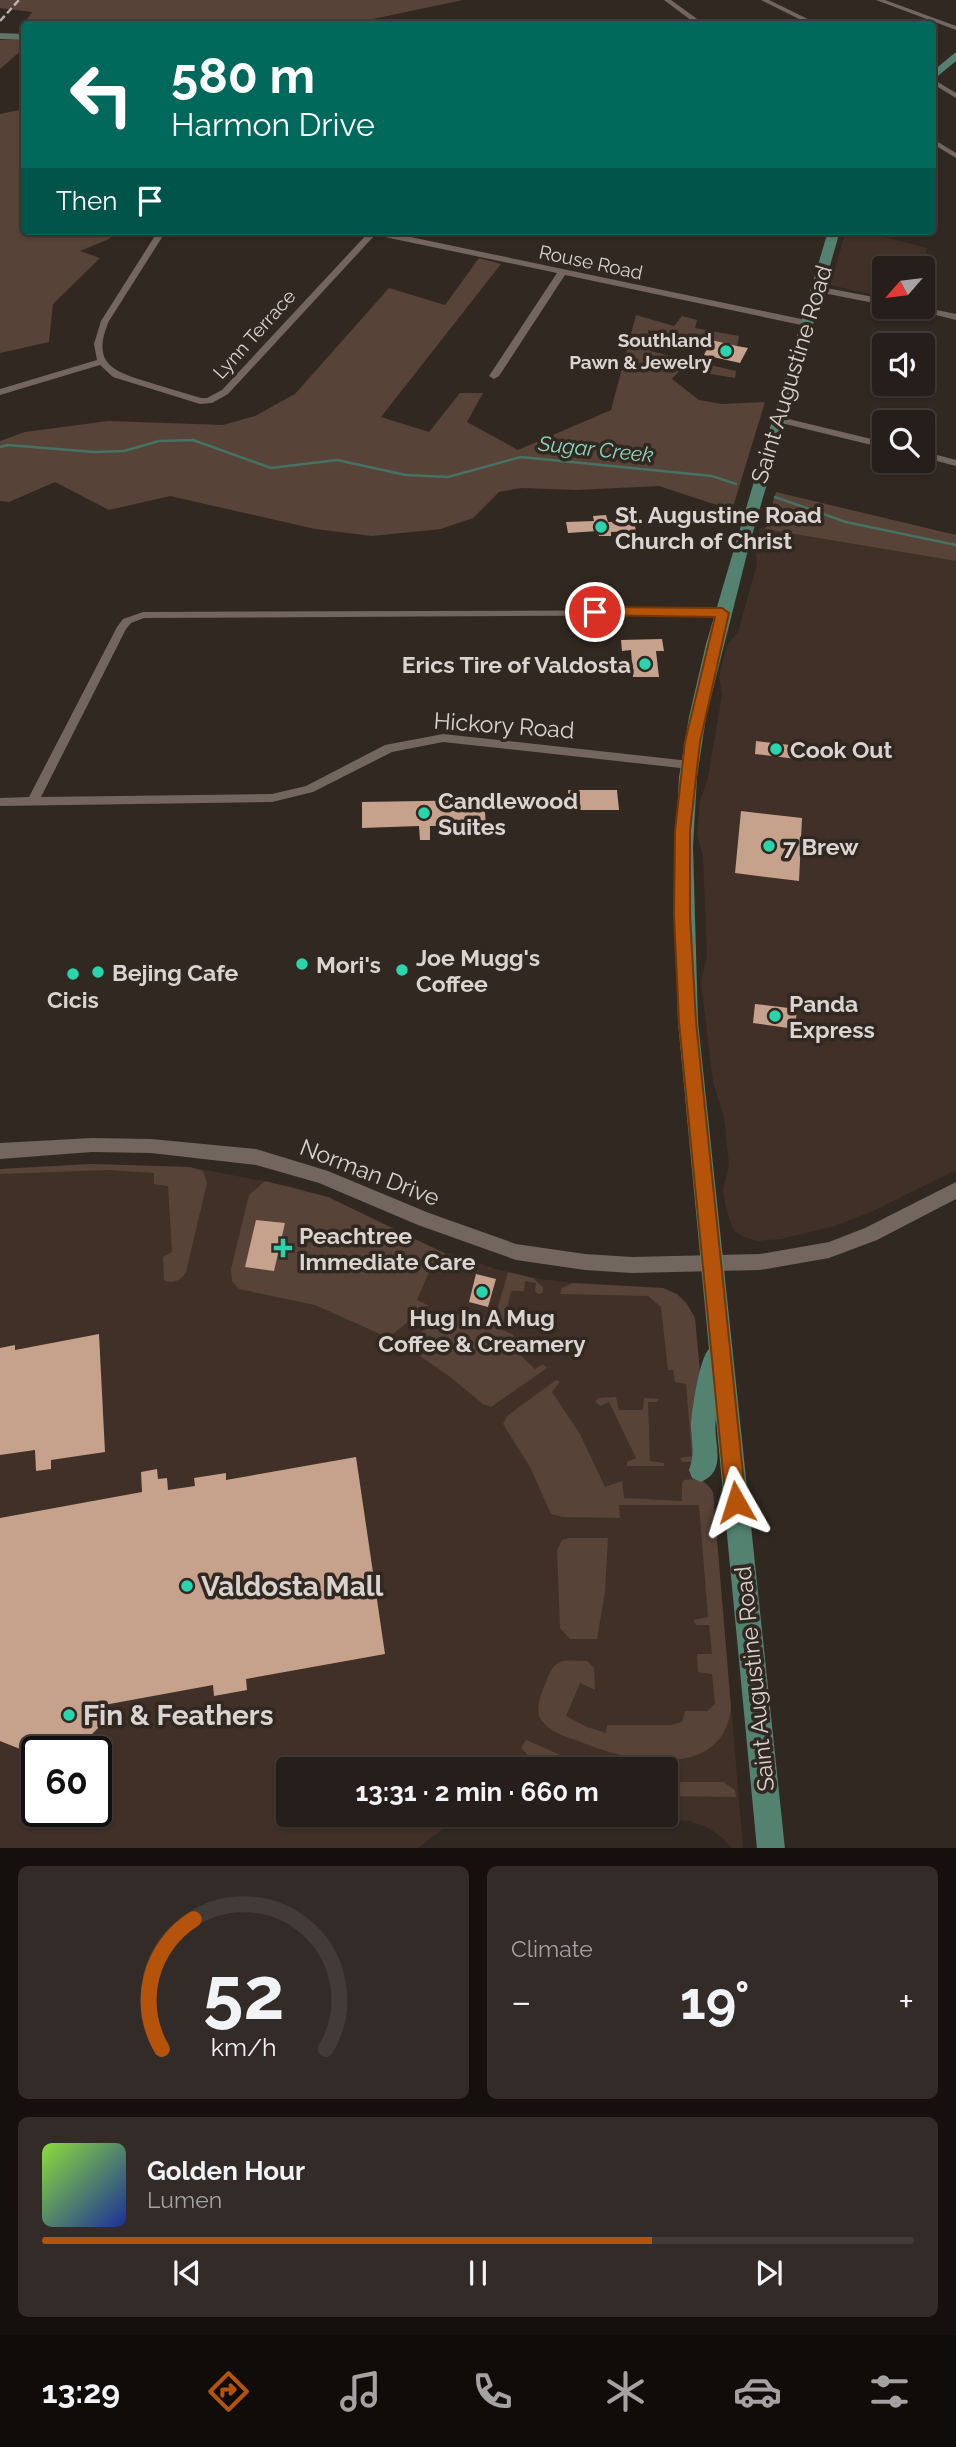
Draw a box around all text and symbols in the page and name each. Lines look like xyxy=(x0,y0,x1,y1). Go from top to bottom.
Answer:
text: 580 m xyxy=(171,47,315,104)
icon: left xyxy=(56,49,147,140)
text: Harmon Drive xyxy=(171,106,375,143)
icon: arrive xyxy=(131,182,169,220)
text: Then xyxy=(56,186,117,216)
street label: Rouse Road xyxy=(537,240,645,284)
north arrow xyxy=(872,256,934,318)
map controls xyxy=(872,256,935,473)
street label: Saint Augustine Road xyxy=(745,262,837,486)
street label: Lynn Terrace xyxy=(208,285,300,383)
place label: Southland Pawn & Jewelry xyxy=(569,329,713,373)
button: sound xyxy=(872,333,935,396)
marker: Southland Pawn & Jewelry xyxy=(718,343,734,359)
button: search xyxy=(872,410,935,473)
water label: Sugar Creek xyxy=(536,430,655,467)
place label: St. Augustine Road Church of Christ xyxy=(615,501,822,554)
marker: St. Augustine Road Church of Christ xyxy=(593,519,609,535)
pin xyxy=(565,582,625,642)
icon: arrive xyxy=(576,593,614,631)
place label: Erics Tire of Valdosta xyxy=(402,651,631,678)
marker: Erics Tire of Valdosta xyxy=(637,656,653,672)
street label: Hickory Road xyxy=(433,707,575,743)
place label: Cook Out xyxy=(790,736,893,763)
marker: Cook Out xyxy=(768,741,784,757)
place label: Candlewood Suites xyxy=(438,787,578,840)
marker: Candlewood Suites xyxy=(416,805,432,821)
place label: 7 Brew xyxy=(783,833,859,860)
marker: 7 Brew xyxy=(761,838,777,854)
place label: Joe Mugg's Coffee xyxy=(416,944,540,997)
place label: Mori's xyxy=(316,951,381,978)
marker: Mori's xyxy=(294,956,310,972)
place label: Bejing Cafe xyxy=(112,959,239,986)
marker: Joe Mugg's Coffee xyxy=(394,962,410,978)
marker: Bejing Cafe xyxy=(90,964,106,980)
marker: Cicis xyxy=(65,966,81,982)
place label: Cicis xyxy=(47,986,99,1013)
place label: Panda Express xyxy=(789,990,875,1043)
marker: Panda Express xyxy=(767,1008,783,1024)
street label: Norman Drive xyxy=(296,1133,444,1211)
place label: Peachtree Immediate Care xyxy=(299,1222,476,1275)
marker: Peachtree Immediate Care xyxy=(273,1238,293,1258)
marker: Hug In A Mug Coffee & Creamery xyxy=(474,1284,490,1300)
place label: Hug In A Mug Coffee & Creamery xyxy=(378,1304,586,1357)
position arrow xyxy=(699,1465,773,1539)
street label: Saint Augustine Road xyxy=(729,1565,779,1793)
place label: Valdosta Mall xyxy=(201,1570,384,1603)
marker: Valdosta Mall xyxy=(179,1578,195,1594)
place label: Fin & Feathers xyxy=(83,1699,274,1732)
marker: Fin & Feathers xyxy=(61,1707,77,1723)
speed limit sign: 60 xyxy=(21,1736,112,1827)
text: 13:31 · 2 min · 660 m xyxy=(355,1777,599,1807)
text: Climate xyxy=(511,1935,593,1962)
text: 52 xyxy=(203,1951,284,2036)
text: 19° xyxy=(680,1970,750,2031)
text: − xyxy=(511,1979,531,2024)
text: + xyxy=(898,1979,914,2024)
text: km/h xyxy=(211,2031,276,2061)
text: Golden Hour xyxy=(147,2156,305,2186)
text: Lumen xyxy=(147,2186,222,2213)
icon: previous xyxy=(168,2254,206,2292)
icon: pause xyxy=(459,2254,497,2292)
icon: next xyxy=(750,2254,788,2292)
icon: directions xyxy=(204,2367,253,2416)
icon: music xyxy=(336,2367,385,2416)
icon: phone xyxy=(468,2367,517,2416)
icon: climate xyxy=(601,2367,650,2416)
icon: car xyxy=(733,2367,782,2416)
icon: filters xyxy=(865,2367,914,2416)
text: 13:29 xyxy=(42,2373,120,2410)

